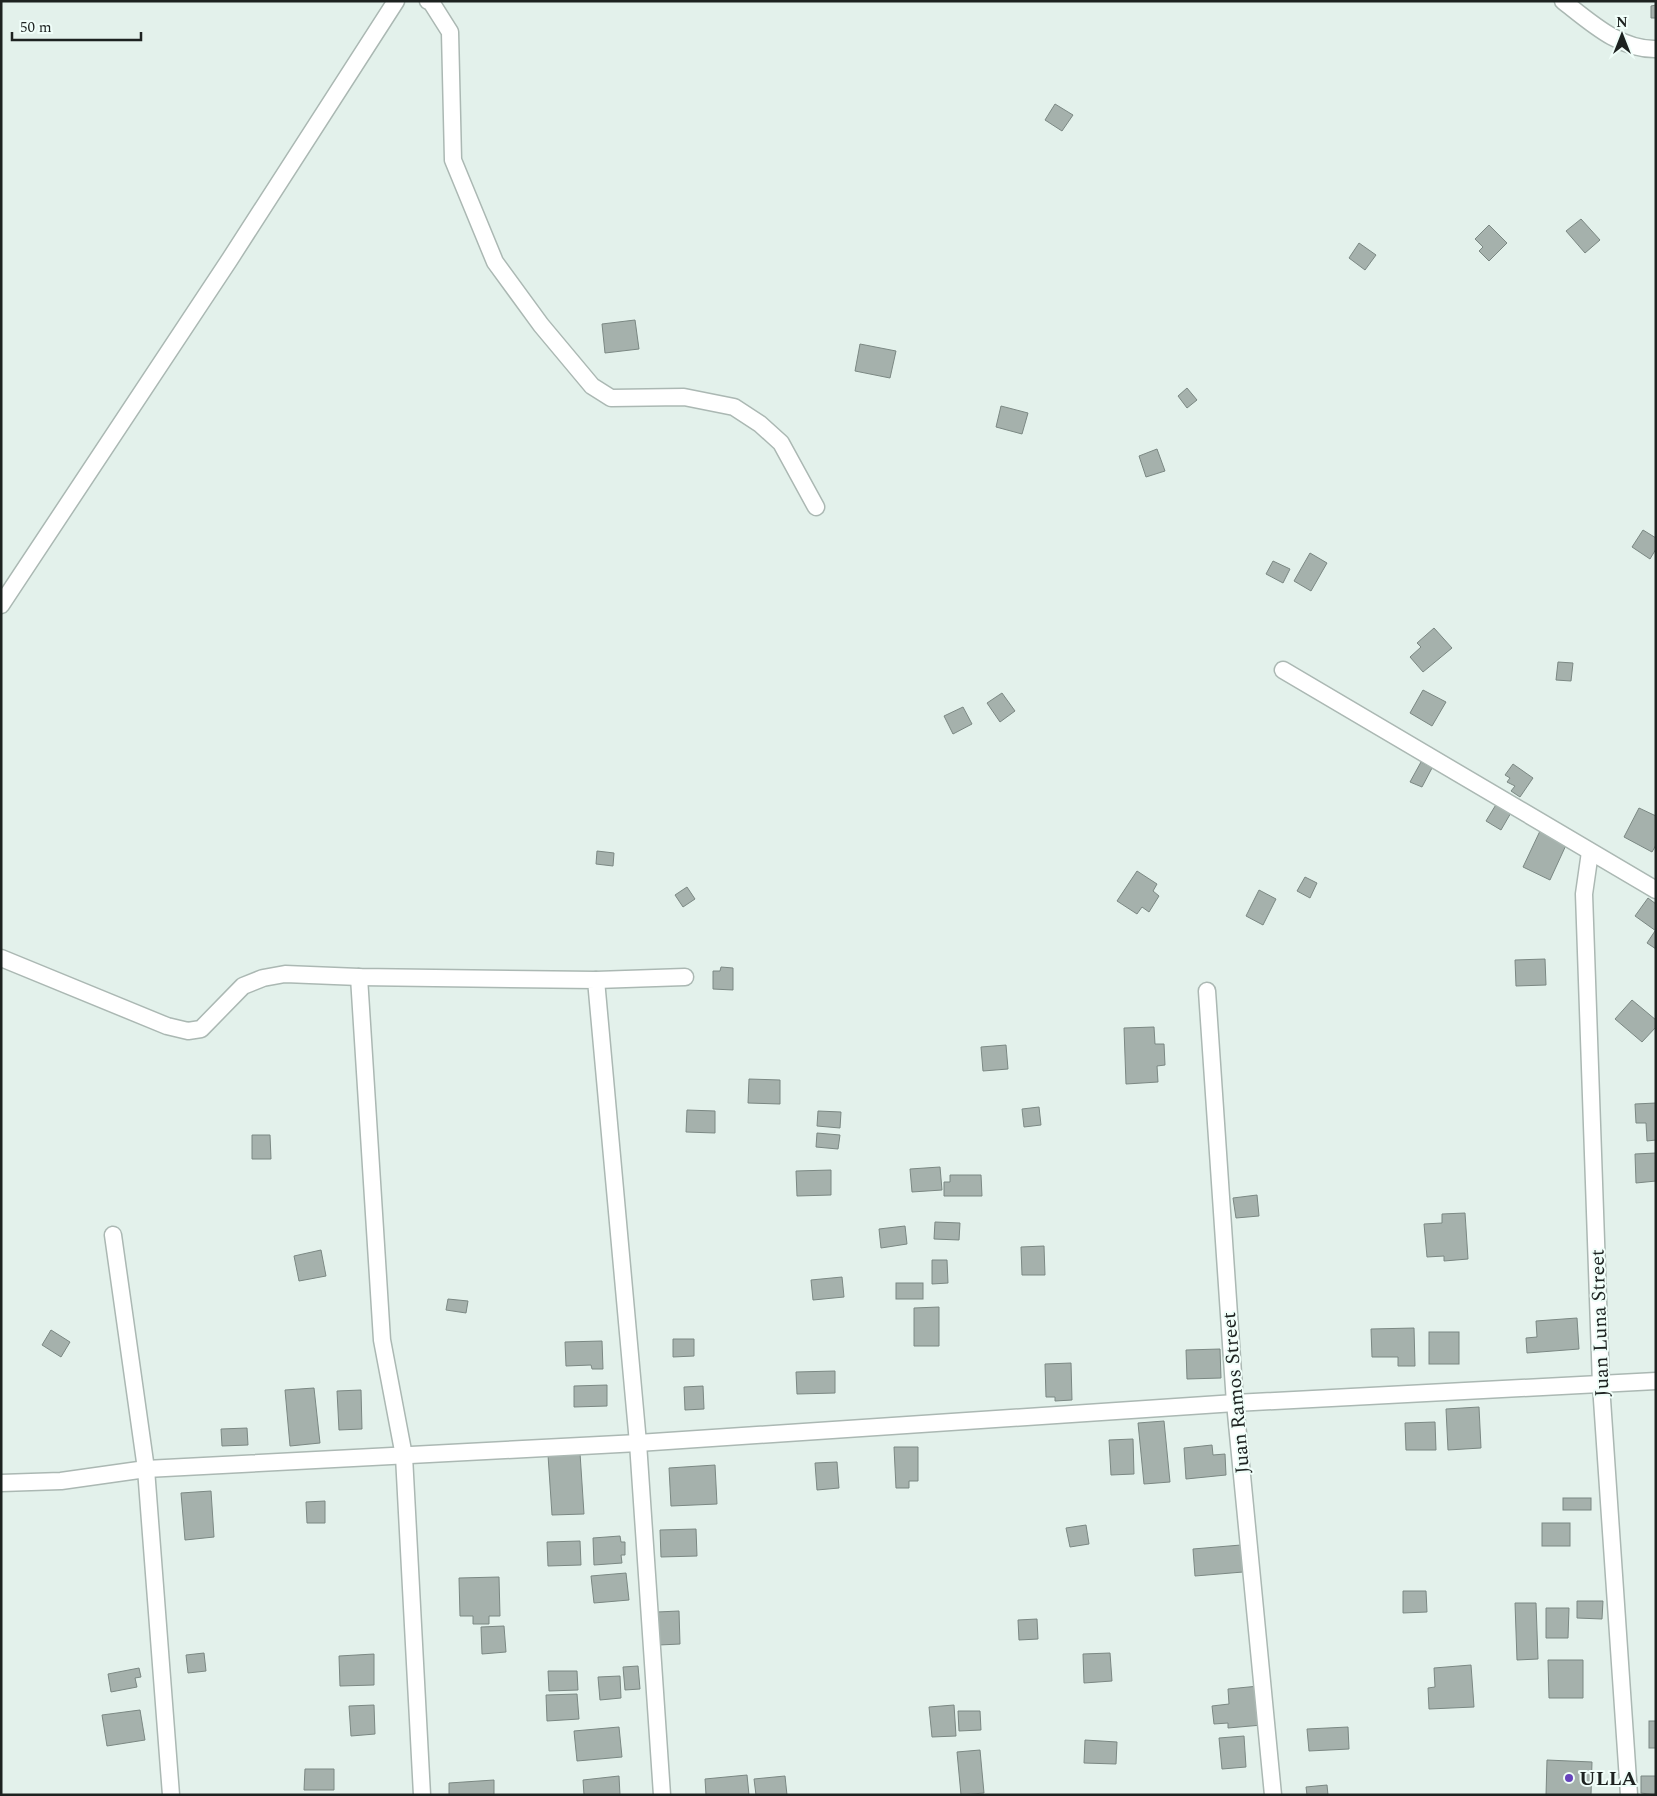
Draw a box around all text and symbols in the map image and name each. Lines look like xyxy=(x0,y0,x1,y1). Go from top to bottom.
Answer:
scale bar xyxy=(12,10,141,42)
north arrow xyxy=(1597,10,1647,60)
text: N xyxy=(1616,12,1628,33)
text: 50 m xyxy=(20,16,52,39)
street label: Juan Luna Street xyxy=(1582,1249,1618,1397)
street label: Juan Ramos Street xyxy=(1214,1311,1258,1475)
place label: ULLA xyxy=(1579,1764,1637,1794)
marker: ULLA xyxy=(1563,1772,1575,1784)

